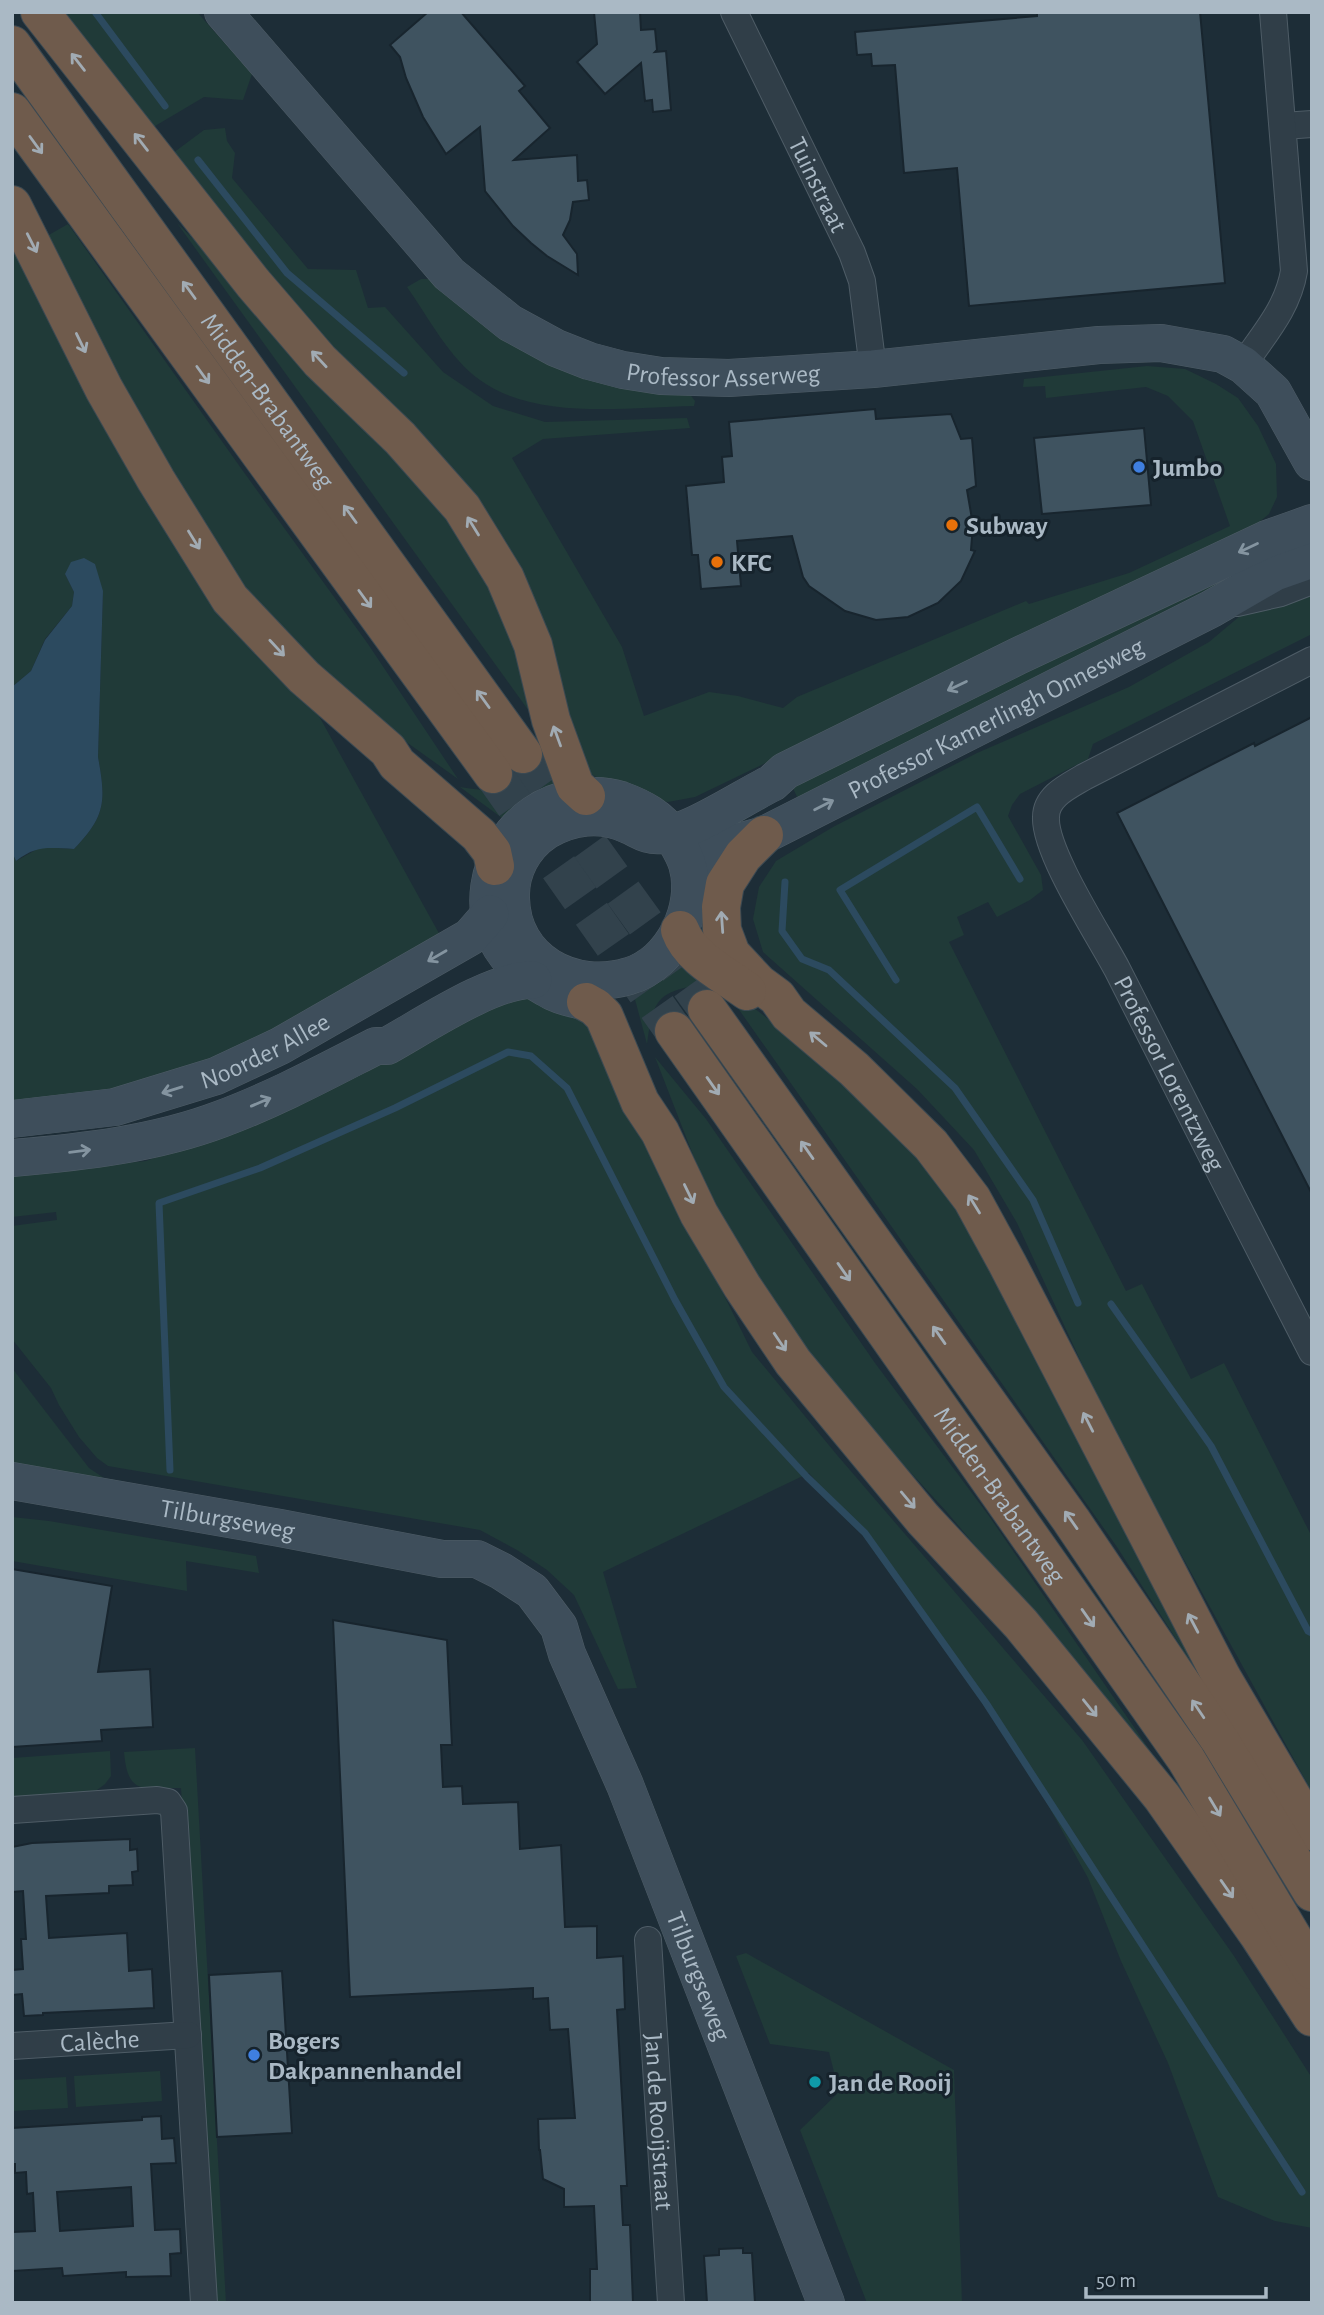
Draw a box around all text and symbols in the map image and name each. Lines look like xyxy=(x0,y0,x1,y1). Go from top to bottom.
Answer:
one-way arrow xyxy=(71,53,86,72)
one-way arrow xyxy=(133,133,148,151)
street label: Tuinstraat xyxy=(783,133,852,236)
one-way arrow xyxy=(28,135,43,154)
one-way arrow xyxy=(25,232,39,253)
one-way arrow xyxy=(182,281,196,300)
street label: Midden-Brabantweg xyxy=(196,309,339,493)
one-way arrow xyxy=(75,332,89,353)
one-way arrow xyxy=(311,351,328,368)
street label: Professor Asserweg xyxy=(624,359,821,392)
one-way arrow xyxy=(196,365,210,384)
place label: Jumbo xyxy=(1153,455,1222,481)
marker: Jumbo xyxy=(1131,459,1147,475)
one-way arrow xyxy=(343,505,358,524)
place label: Subway xyxy=(966,513,1048,539)
one-way arrow xyxy=(466,517,481,536)
marker: Subway xyxy=(944,517,960,533)
one-way arrow xyxy=(187,530,201,550)
one-way arrow xyxy=(1238,542,1259,555)
place label: KFC xyxy=(731,550,772,576)
marker: KFC xyxy=(709,554,725,570)
one-way arrow xyxy=(358,589,372,608)
street label: Professor Kamerlingh Onnesweg xyxy=(844,633,1148,804)
one-way arrow xyxy=(268,639,285,656)
one-way arrow xyxy=(947,679,968,693)
one-way arrow xyxy=(476,690,491,709)
one-way arrow xyxy=(550,725,562,747)
one-way arrow xyxy=(813,797,834,811)
one-way arrow xyxy=(715,911,728,934)
one-way arrow xyxy=(427,949,447,963)
street label: Professor Lorentzweg xyxy=(1109,972,1229,1176)
street label: Noorder Allee xyxy=(197,1008,334,1094)
one-way arrow xyxy=(810,1031,828,1047)
one-way arrow xyxy=(706,1076,720,1095)
one-way arrow xyxy=(161,1084,183,1097)
one-way arrow xyxy=(250,1095,271,1108)
one-way arrow xyxy=(800,1141,814,1160)
one-way arrow xyxy=(68,1145,91,1158)
one-way arrow xyxy=(683,1183,697,1204)
one-way arrow xyxy=(966,1194,980,1214)
one-way arrow xyxy=(837,1262,851,1281)
one-way arrow xyxy=(932,1326,946,1345)
one-way arrow xyxy=(773,1332,787,1352)
street label: Midden-Brabantweg xyxy=(929,1403,1070,1588)
one-way arrow xyxy=(1080,1412,1094,1432)
one-way arrow xyxy=(900,1491,915,1509)
street label: Tilburgseweg xyxy=(158,1495,297,1545)
one-way arrow xyxy=(1064,1511,1078,1531)
one-way arrow xyxy=(1081,1608,1095,1628)
one-way arrow xyxy=(1185,1613,1199,1634)
one-way arrow xyxy=(1082,1699,1098,1717)
one-way arrow xyxy=(1191,1700,1205,1719)
one-way arrow xyxy=(1208,1797,1222,1817)
one-way arrow xyxy=(1220,1879,1234,1899)
street label: Tilburgseweg xyxy=(661,1908,735,2045)
street label: Calèche xyxy=(59,2026,140,2057)
place label: Bogers Dakpannenhandel xyxy=(268,2028,462,2084)
street label: Jan de Rooijstraat xyxy=(640,2032,677,2211)
marker: Bogers Dakpannenhandel xyxy=(246,2047,262,2063)
place label: Jan de Rooij xyxy=(829,2070,952,2096)
marker: Jan de Rooij xyxy=(807,2074,823,2090)
scale bar xyxy=(1086,2256,1266,2300)
text: 50 m xyxy=(1096,2270,1136,2291)

